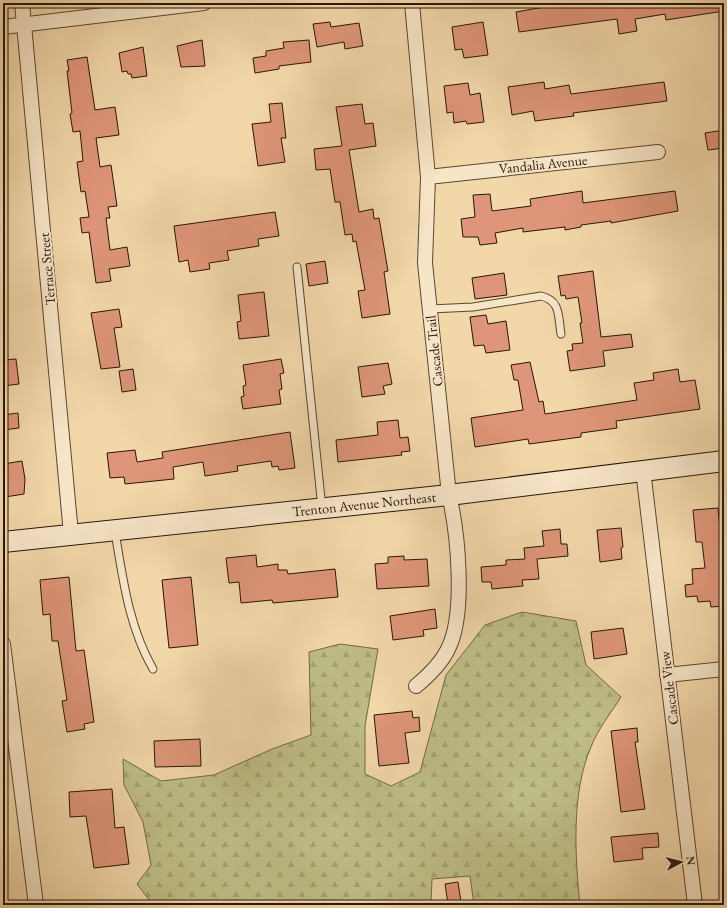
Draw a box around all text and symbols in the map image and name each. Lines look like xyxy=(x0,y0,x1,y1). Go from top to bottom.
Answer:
street label: Vandalia Avenue xyxy=(498,150,589,178)
street label: Terrace Street xyxy=(35,231,59,306)
street label: Cascade Trail xyxy=(421,314,447,387)
street label: Trenton Avenue Northeast xyxy=(291,487,437,520)
street label: Cascade View xyxy=(656,650,682,726)
north arrow xyxy=(661,842,701,882)
text: N xyxy=(683,856,698,866)

